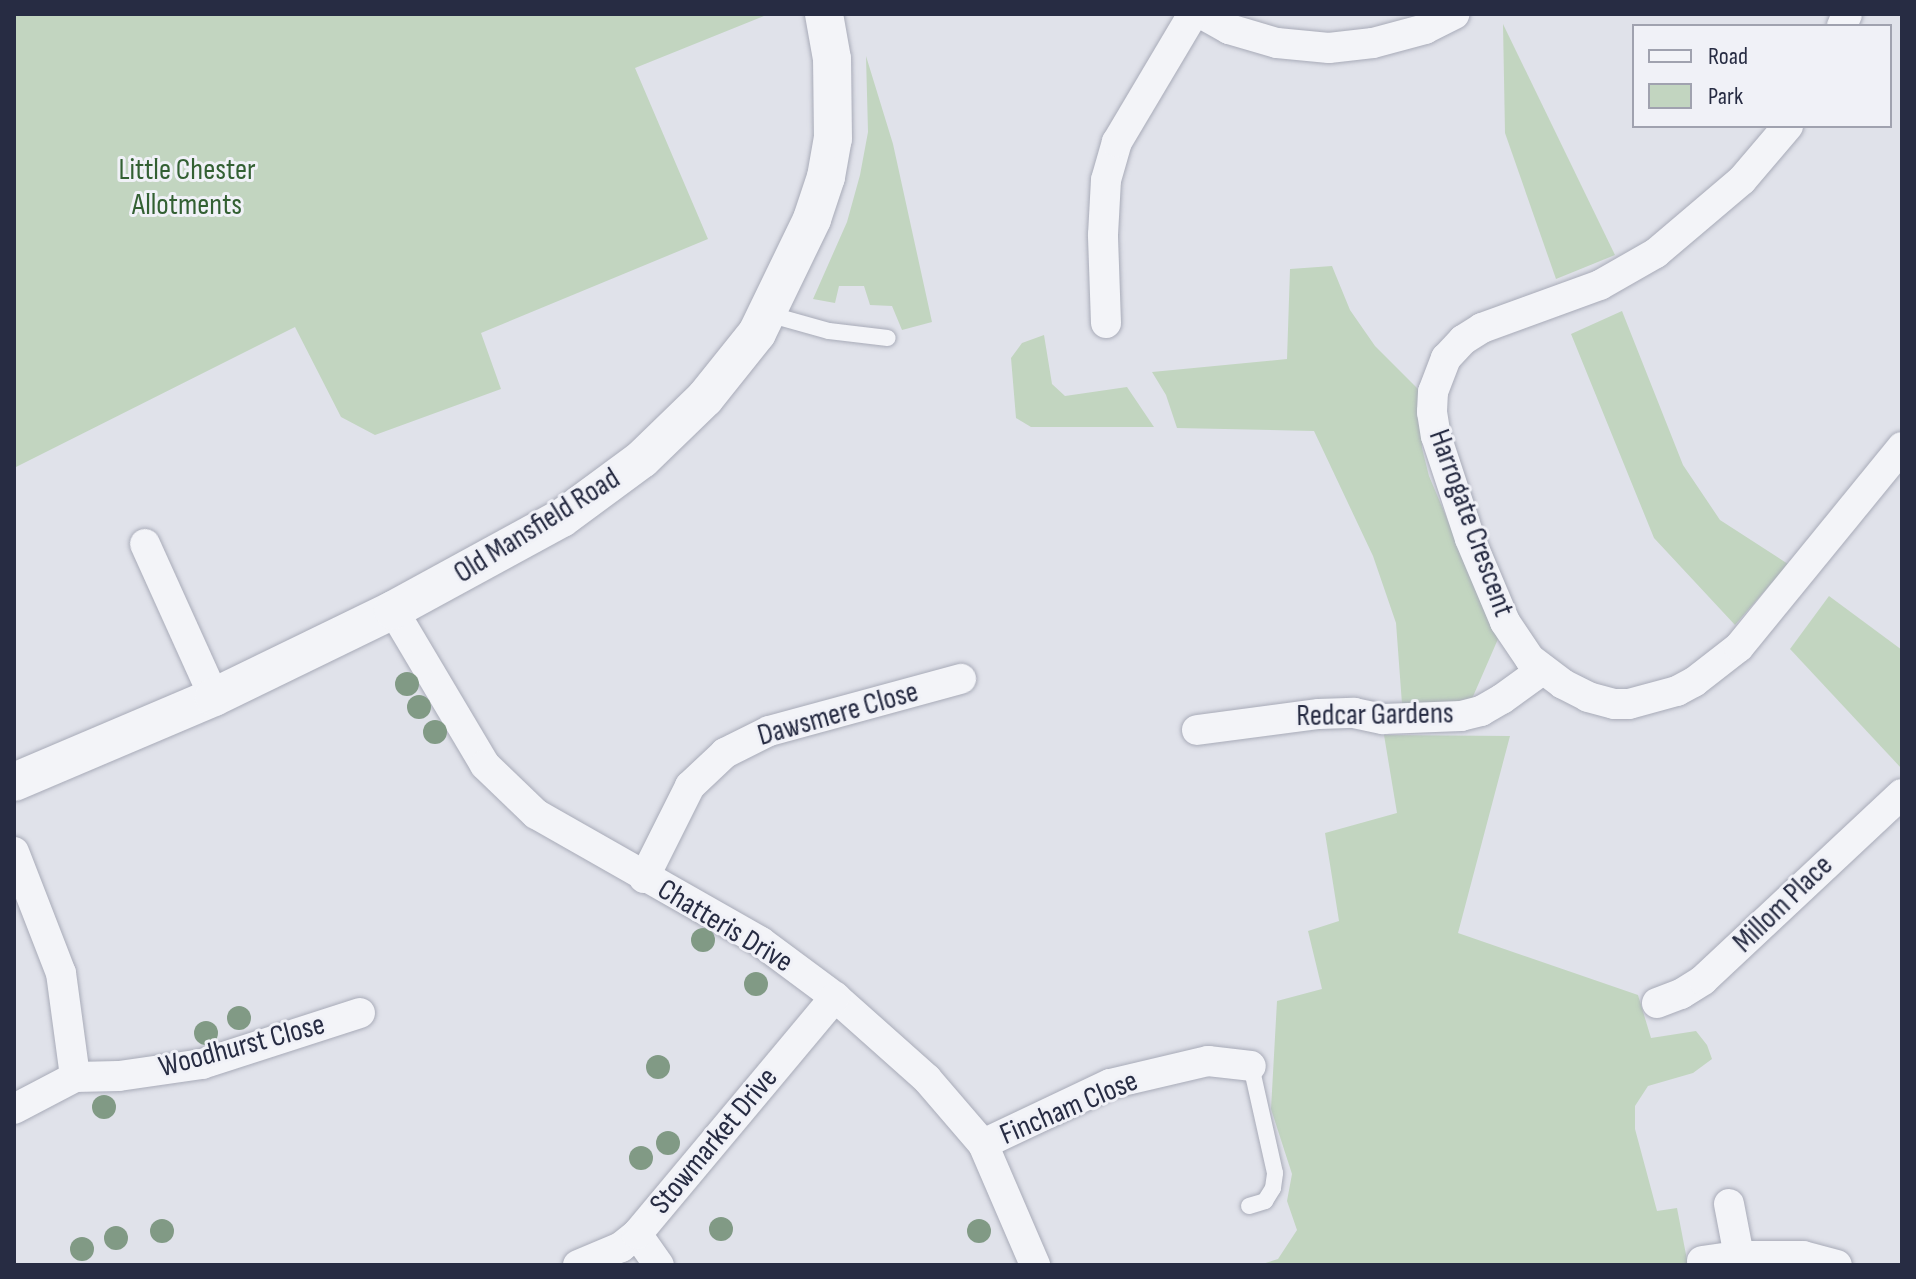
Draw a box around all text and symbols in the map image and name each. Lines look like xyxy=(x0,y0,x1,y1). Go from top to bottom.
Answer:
legend xyxy=(1632,24,1892,128)
text: Road xyxy=(1708,42,1748,71)
text: Park xyxy=(1708,82,1743,111)
park label: Little Chester Allotments xyxy=(118,152,256,222)
street label: Harrogate Crescent xyxy=(1421,425,1521,621)
street label: Old Mansfield Road xyxy=(447,461,627,591)
street label: Dawsmere Close xyxy=(754,674,922,754)
street label: Redcar Gardens xyxy=(1296,696,1454,734)
street label: Millom Place xyxy=(1726,848,1840,960)
street label: Chatteris Drive xyxy=(651,872,799,980)
street label: Woodhurst Close xyxy=(155,1007,329,1085)
street label: Stowmarket Drive xyxy=(642,1061,786,1221)
street label: Fincham Close xyxy=(995,1063,1143,1153)

